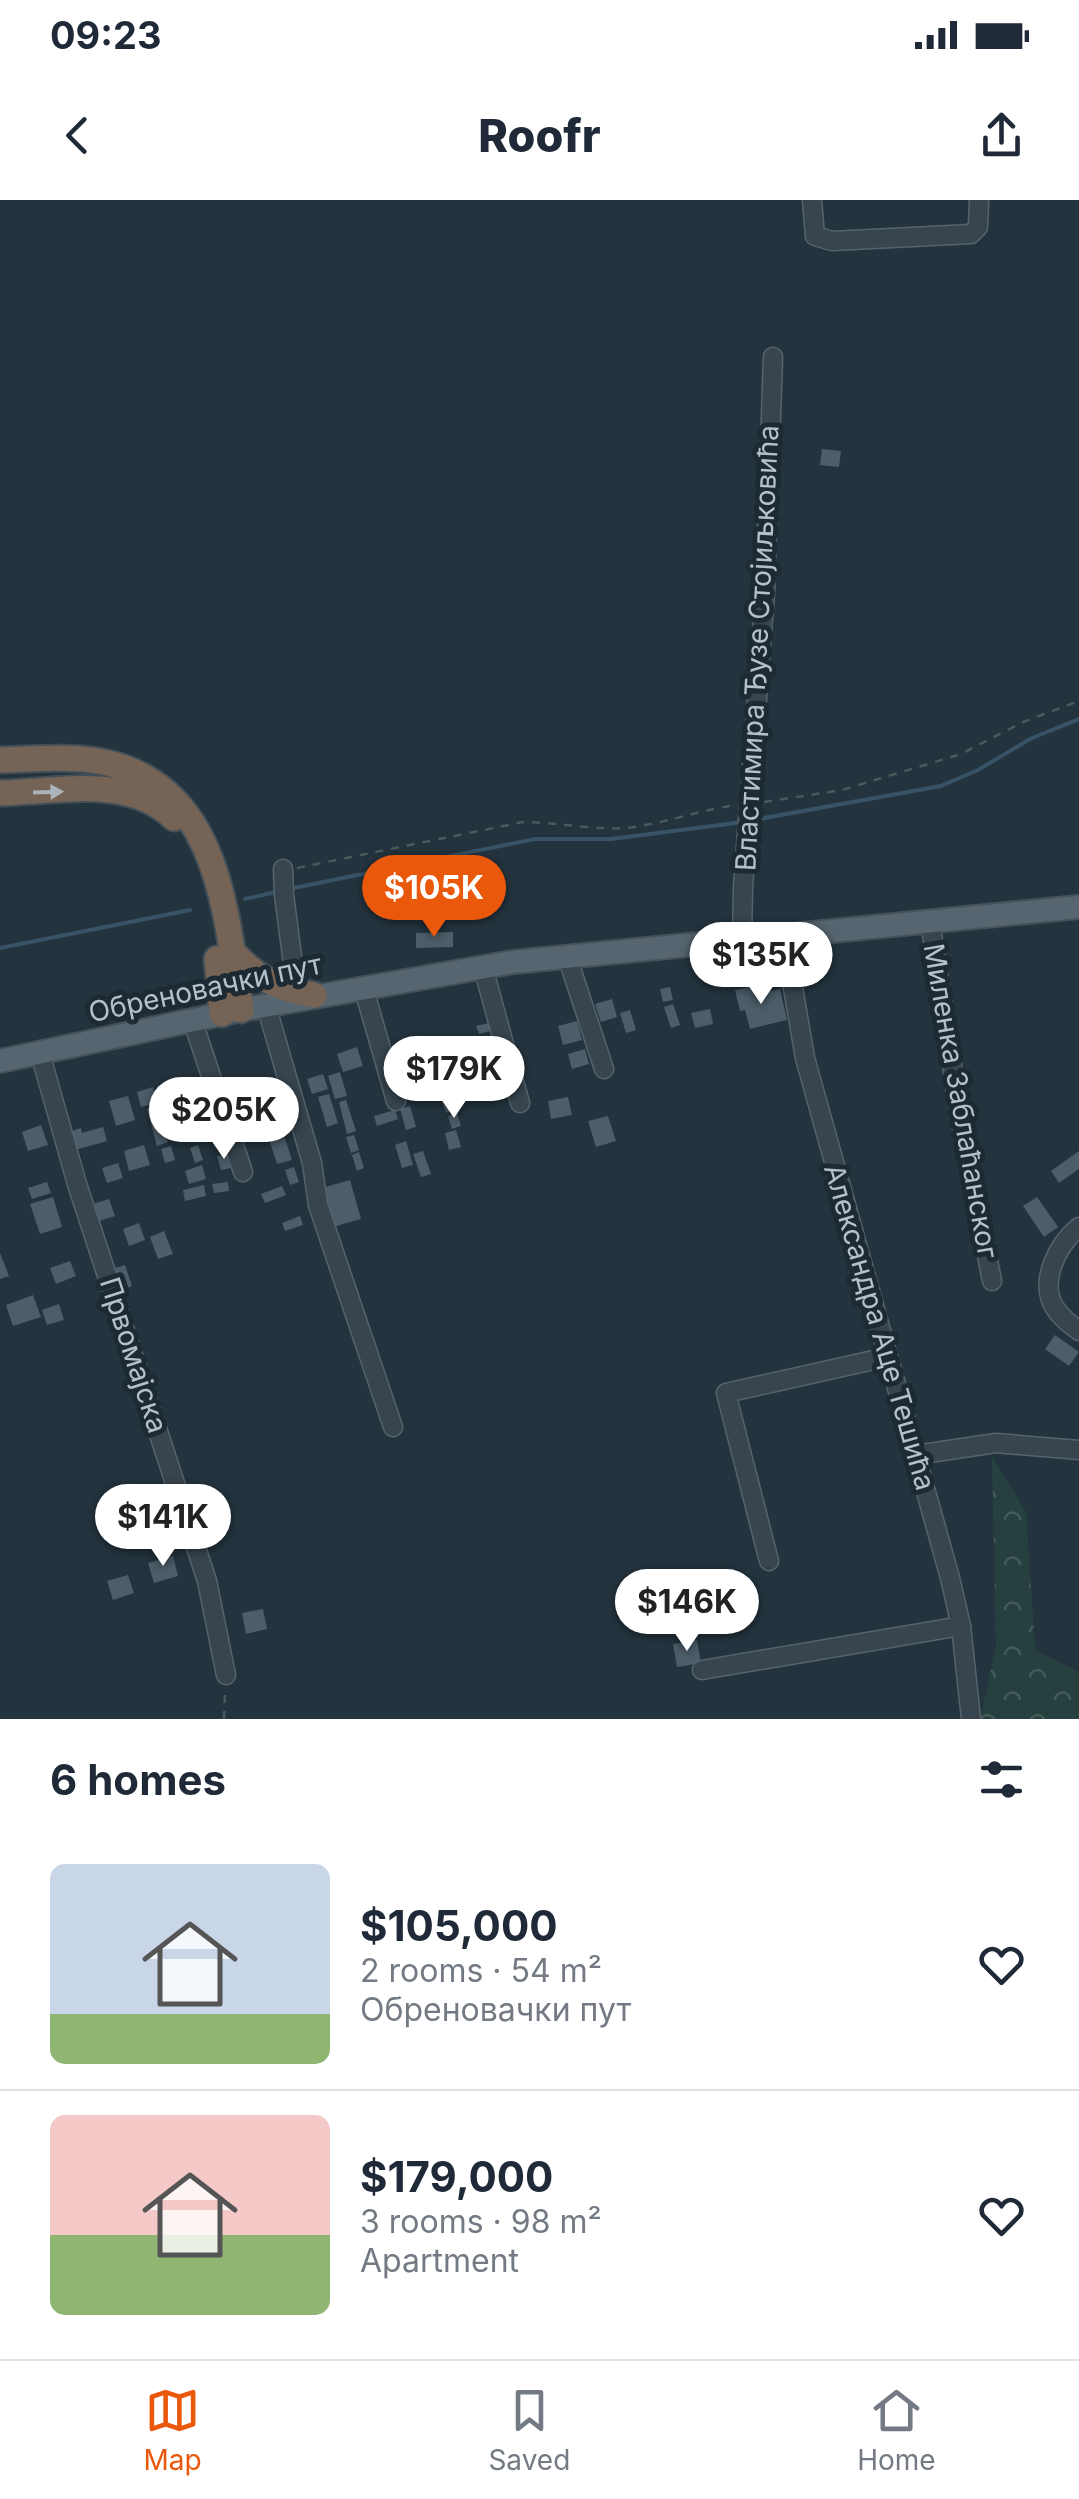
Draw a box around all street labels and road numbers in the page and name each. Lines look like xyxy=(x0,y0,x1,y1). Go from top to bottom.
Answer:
street label: Властимира Ђузе Стојиљковића xyxy=(728,424,786,872)
street label: Миленка Заблаћанског xyxy=(917,941,1005,1261)
street label: Обреновачки пут xyxy=(85,947,325,1029)
street label: Александра Аце Тешића xyxy=(817,1160,943,1494)
street label: Првомајска xyxy=(93,1273,175,1437)

